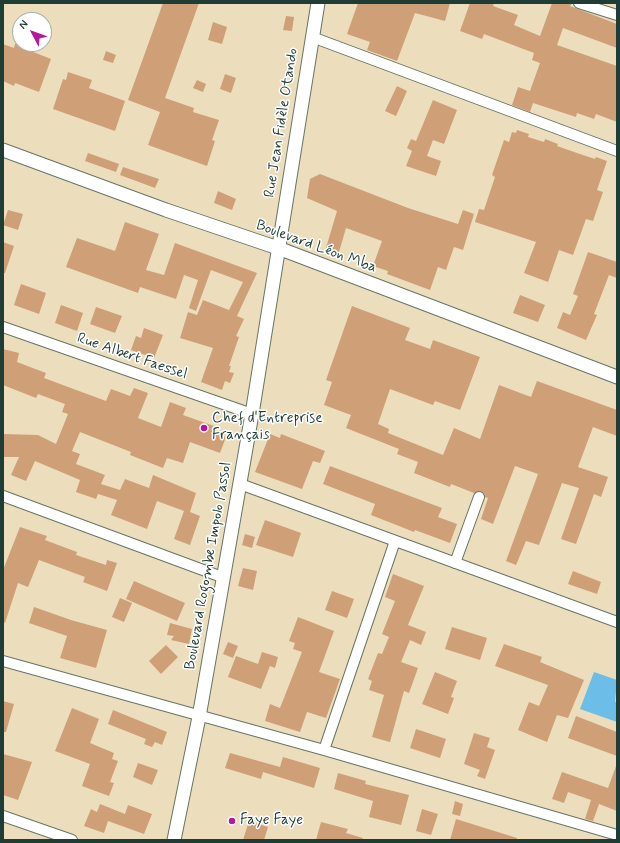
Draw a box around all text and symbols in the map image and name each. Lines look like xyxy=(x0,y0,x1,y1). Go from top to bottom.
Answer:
north arrow xyxy=(12,12,52,52)
text: N xyxy=(16,17,31,32)
street label: Rue Jean Fidèle Otando xyxy=(261,47,303,199)
street label: Boulevard Léon Mba xyxy=(253,217,379,277)
street label: Rue Albert Faessel xyxy=(74,330,190,384)
place label: Chef d'Entreprise Français xyxy=(212,410,323,445)
marker: Chef d'Entreprise Français xyxy=(199,423,209,433)
street label: Boulevard Rogombe Impolo Passol xyxy=(182,461,236,671)
place label: Faye Faye xyxy=(240,812,303,830)
marker: Faye Faye xyxy=(227,816,237,826)

